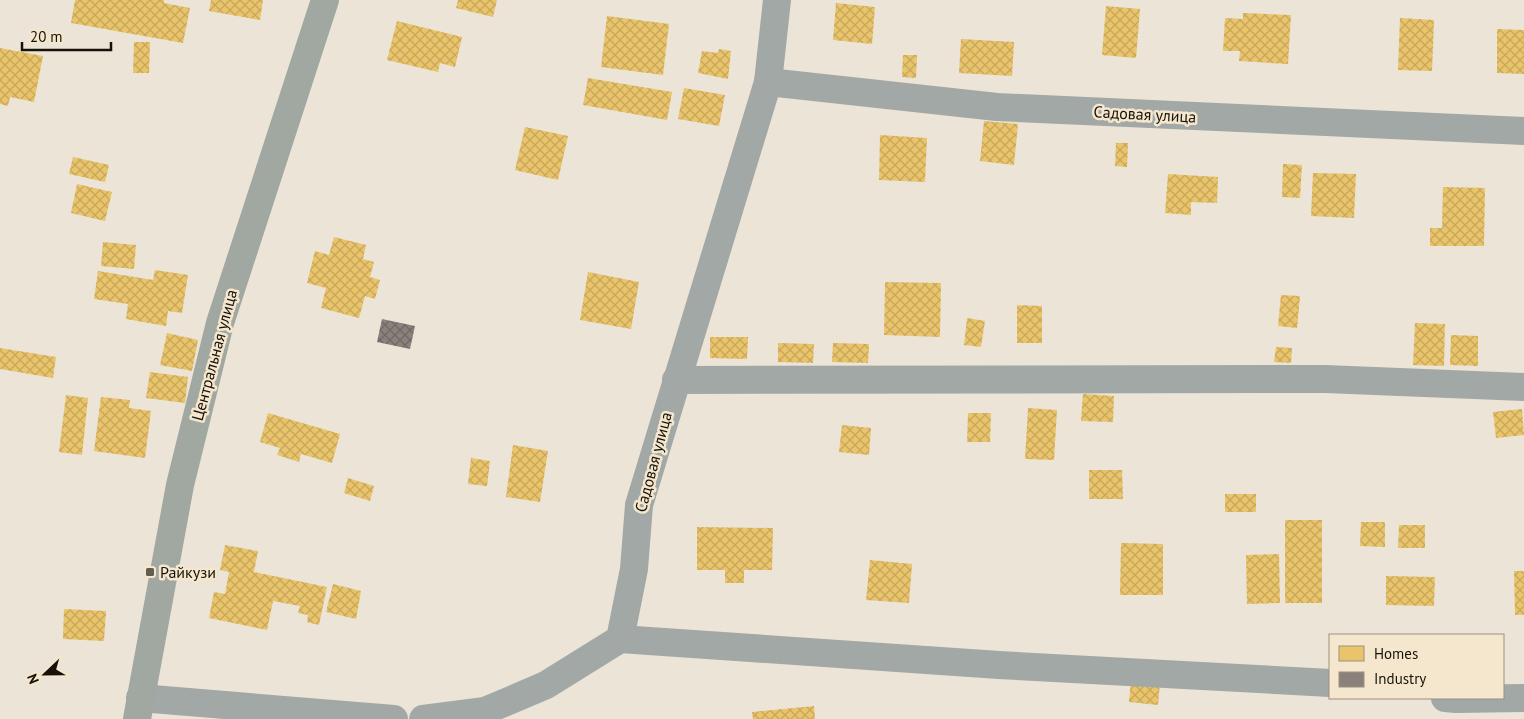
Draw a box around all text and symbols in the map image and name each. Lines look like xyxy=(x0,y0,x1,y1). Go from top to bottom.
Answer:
scale bar xyxy=(22,20,111,52)
text: 20 m xyxy=(30,27,63,46)
street label: Садовая улица xyxy=(1093,101,1197,127)
street label: Центральная улица xyxy=(187,287,241,423)
street label: Садовая улица xyxy=(630,410,676,514)
place label: Райкузи xyxy=(160,562,216,582)
marker: Райкузи xyxy=(144,566,156,578)
legend xyxy=(1329,634,1504,699)
text: Homes xyxy=(1374,644,1418,663)
north arrow xyxy=(20,649,70,699)
text: Industry xyxy=(1374,669,1426,688)
text: N xyxy=(23,671,43,687)

